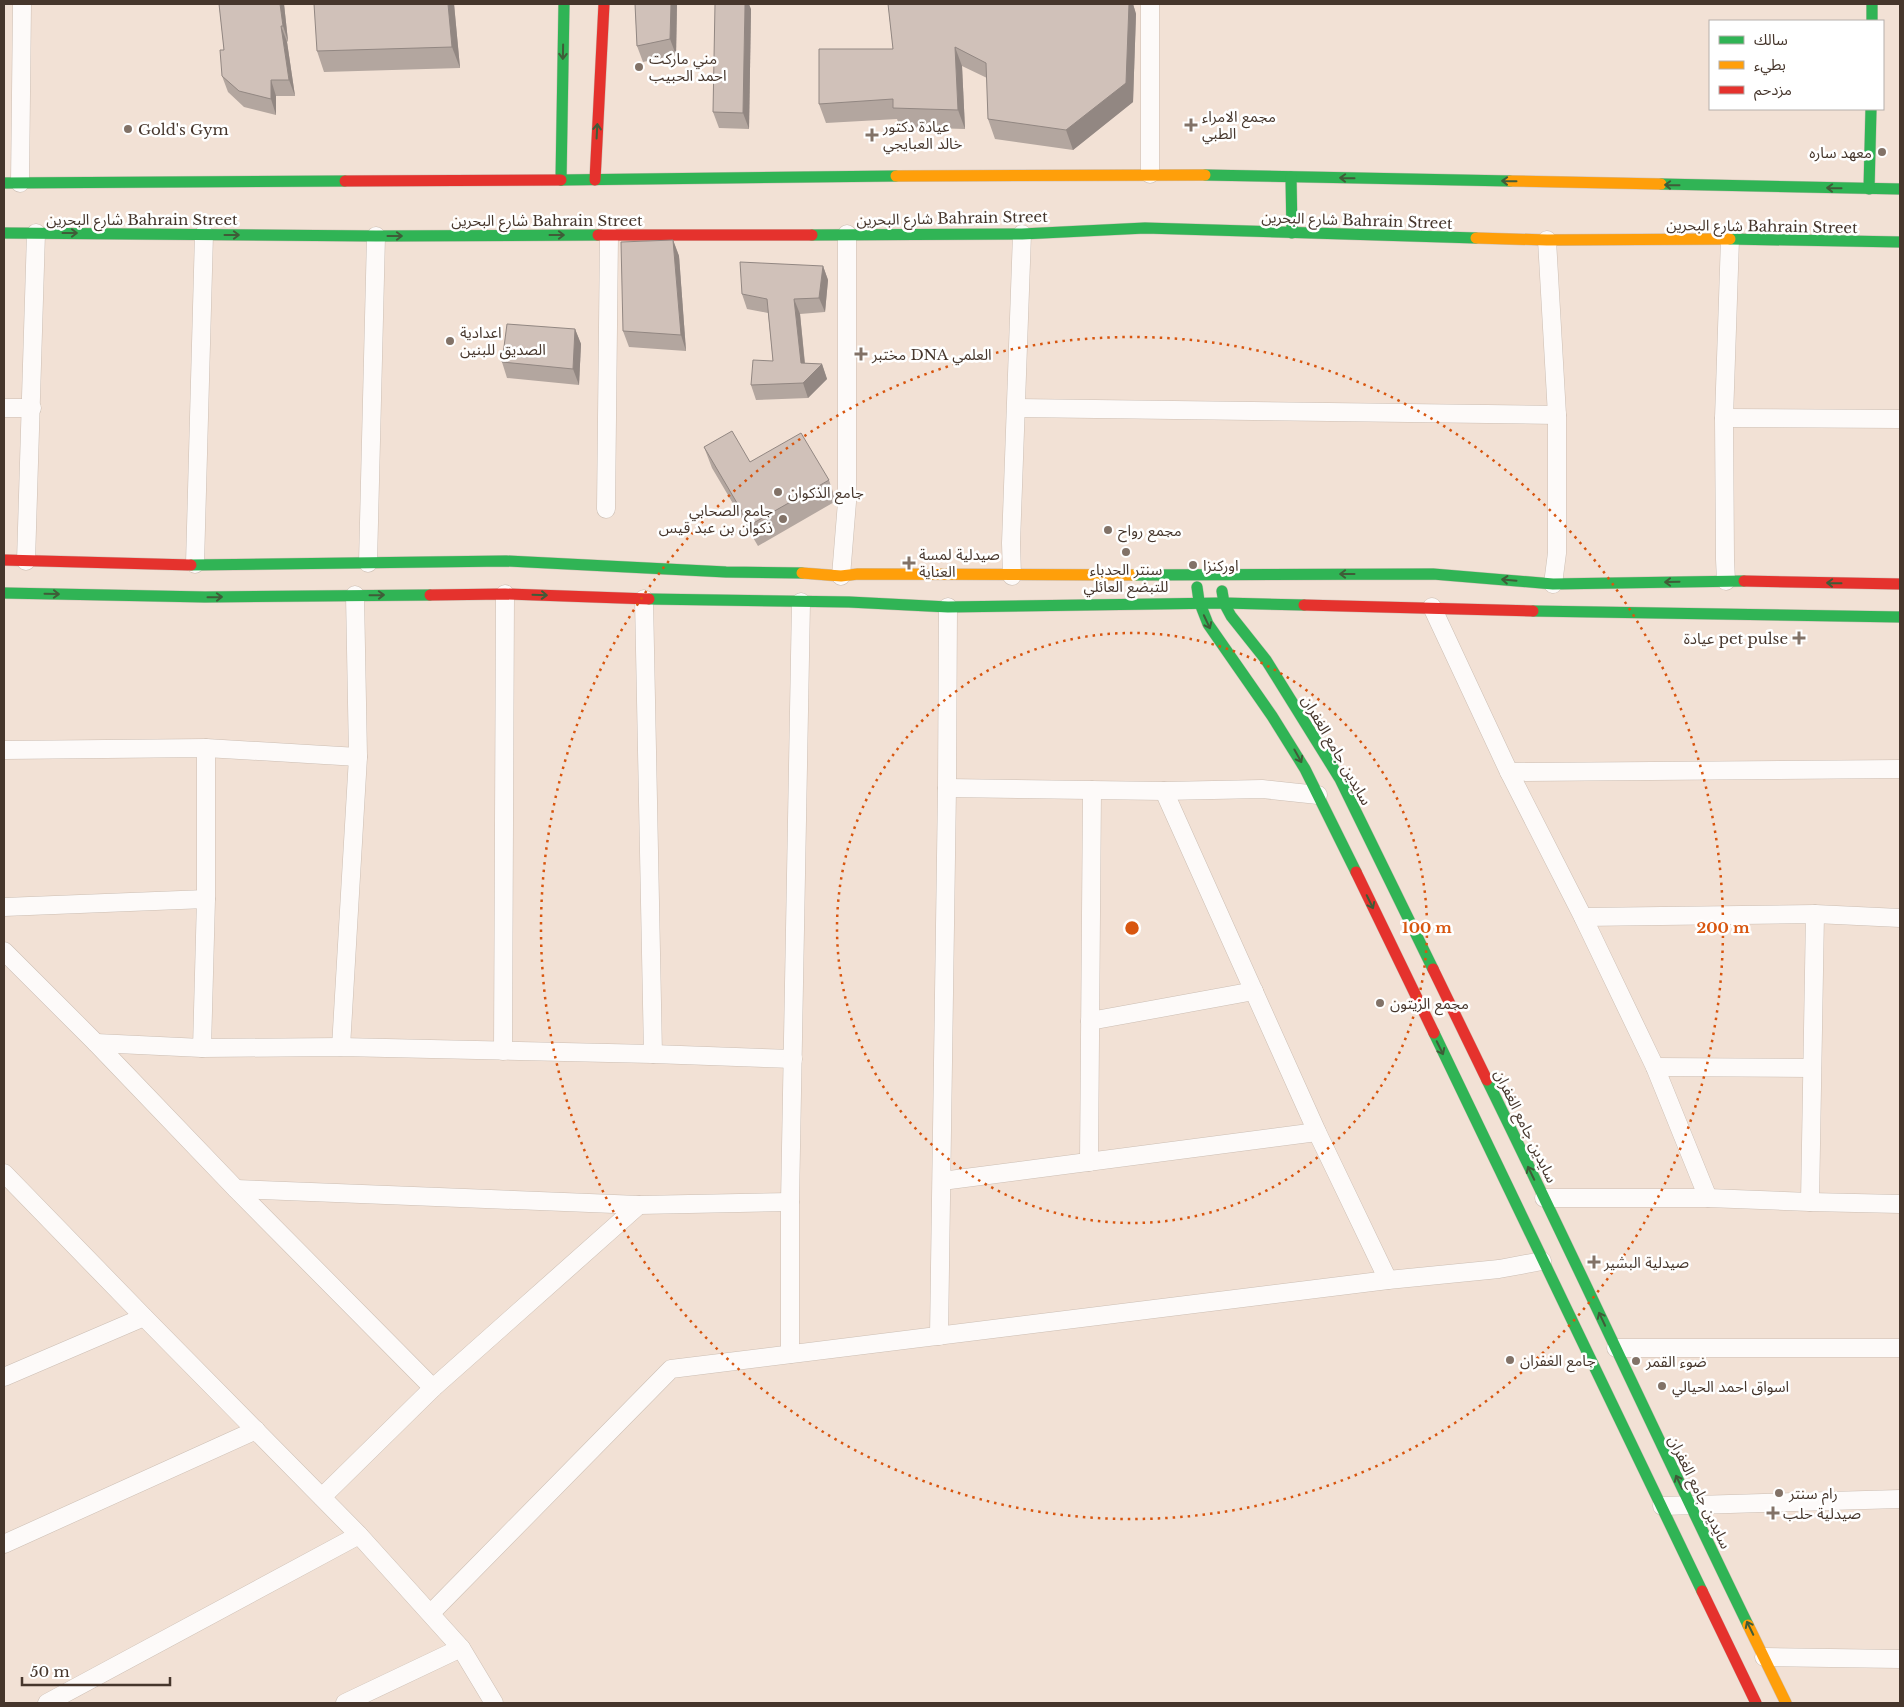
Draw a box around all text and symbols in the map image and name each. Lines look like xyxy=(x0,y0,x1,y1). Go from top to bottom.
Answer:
legend xyxy=(1709,20,1884,110)
text: سالك xyxy=(1754,30,1788,49)
one-way arrow xyxy=(558,44,568,60)
place label: مني ماركت احمد الحبيب xyxy=(649,49,727,85)
text: بطيء xyxy=(1754,55,1786,76)
marker: مني ماركت احمد الحبيب xyxy=(633,61,645,73)
text: مزدحم xyxy=(1754,80,1792,101)
place label: مجمع الامراء الطبي xyxy=(1202,107,1276,145)
place label: عيادة دكتور خالد العبايجي xyxy=(882,117,962,155)
marker: مجمع الامراء الطبي xyxy=(1184,118,1198,132)
place label: Gold's Gym xyxy=(138,120,229,139)
marker: Gold's Gym xyxy=(122,123,134,135)
one-way arrow xyxy=(593,124,602,140)
marker: عيادة دكتور خالد العبايجي xyxy=(865,128,879,142)
place label: معهد ساره xyxy=(1809,143,1872,162)
marker: معهد ساره xyxy=(1876,146,1888,158)
one-way arrow xyxy=(1339,173,1355,183)
one-way arrow xyxy=(1501,177,1517,186)
one-way arrow xyxy=(1664,180,1680,190)
one-way arrow xyxy=(1826,183,1842,193)
street label: شارع البحرين Bahrain Street xyxy=(856,207,1048,232)
street label: شارع البحرين Bahrain Street xyxy=(1261,207,1453,236)
street label: شارع البحرين Bahrain Street xyxy=(46,210,238,232)
street label: شارع البحرين Bahrain Street xyxy=(451,211,643,233)
street label: شارع البحرين Bahrain Street xyxy=(1666,215,1858,240)
one-way arrow xyxy=(62,228,78,238)
one-way arrow xyxy=(224,230,240,239)
one-way arrow xyxy=(549,230,565,240)
one-way arrow xyxy=(386,231,403,241)
place label: اعدادية الصديق للبنين xyxy=(460,323,546,360)
marker: اعدادية الصديق للبنين xyxy=(444,335,456,347)
place label: مختبر DNA العلمي xyxy=(871,345,992,366)
marker: مختبر DNA العلمي xyxy=(854,347,868,361)
place label: جامع الذكوان xyxy=(788,483,864,505)
marker: جامع الذكوان xyxy=(772,486,784,498)
place label: جامع الصحابي ذكوان بن عبد قيس xyxy=(659,501,773,537)
marker: جامع الصحابي ذكوان بن عبد قيس xyxy=(777,513,789,525)
place label: مجمع رواح xyxy=(1118,521,1182,543)
marker: مجمع رواح xyxy=(1102,524,1114,536)
place label: صيدلية لمسة العناية xyxy=(919,545,1000,581)
marker: سنتر الحدباء للتبضع العائلي xyxy=(1120,546,1132,558)
place label: اوركنزا xyxy=(1203,556,1239,575)
marker: صيدلية لمسة العناية xyxy=(903,557,915,569)
marker: اوركنزا xyxy=(1187,559,1199,571)
place label: سنتر الحدباء للتبضع العائلي xyxy=(1084,560,1169,599)
one-way arrow xyxy=(1339,569,1356,579)
one-way arrow xyxy=(1501,576,1517,585)
one-way arrow xyxy=(1664,577,1680,587)
one-way arrow xyxy=(1826,578,1842,588)
one-way arrow xyxy=(44,589,60,599)
one-way arrow xyxy=(369,590,385,600)
one-way arrow xyxy=(532,590,548,600)
one-way arrow xyxy=(206,592,223,602)
one-way arrow xyxy=(1202,614,1212,629)
place label: عيادة pet pulse xyxy=(1684,629,1788,648)
marker: عيادة pet pulse xyxy=(1792,631,1806,645)
street label: سايدين جامع الغفران xyxy=(1295,692,1376,810)
one-way arrow xyxy=(1293,748,1303,763)
one-way arrow xyxy=(1365,894,1375,909)
text: 100 m xyxy=(1402,918,1452,937)
text: 200 m xyxy=(1697,918,1750,937)
centre of rings xyxy=(1123,919,1141,937)
place label: مجمع الزيتون xyxy=(1390,994,1469,1016)
marker: مجمع الزيتون xyxy=(1374,997,1386,1009)
one-way arrow xyxy=(1436,1040,1445,1055)
street label: سايدين جامع الغفران xyxy=(1488,1066,1562,1187)
one-way arrow xyxy=(1526,1165,1536,1180)
place label: صيدلية البشير xyxy=(1603,1253,1689,1272)
marker: صيدلية البشير xyxy=(1588,1256,1600,1268)
one-way arrow xyxy=(1597,1312,1607,1327)
place label: جامع الغفران xyxy=(1520,1351,1596,1373)
place label: ضوء القمر xyxy=(1645,1352,1707,1371)
marker: جامع الغفران xyxy=(1504,1354,1516,1366)
marker: ضوء القمر xyxy=(1630,1355,1642,1367)
place label: اسواق احمد الحيالي xyxy=(1672,1377,1789,1398)
marker: اسواق احمد الحيالي xyxy=(1656,1380,1668,1392)
street label: سايدين جامع الغفران xyxy=(1662,1432,1736,1553)
one-way arrow xyxy=(1673,1475,1683,1490)
place label: رام سنتر xyxy=(1788,1484,1838,1505)
marker: رام سنتر xyxy=(1773,1487,1785,1499)
place label: صيدلية حلب xyxy=(1783,1504,1861,1523)
marker: صيدلية حلب xyxy=(1767,1507,1779,1519)
one-way arrow xyxy=(1744,1621,1754,1636)
scale bar xyxy=(22,1654,170,1686)
text: 50 m xyxy=(30,1662,70,1681)

